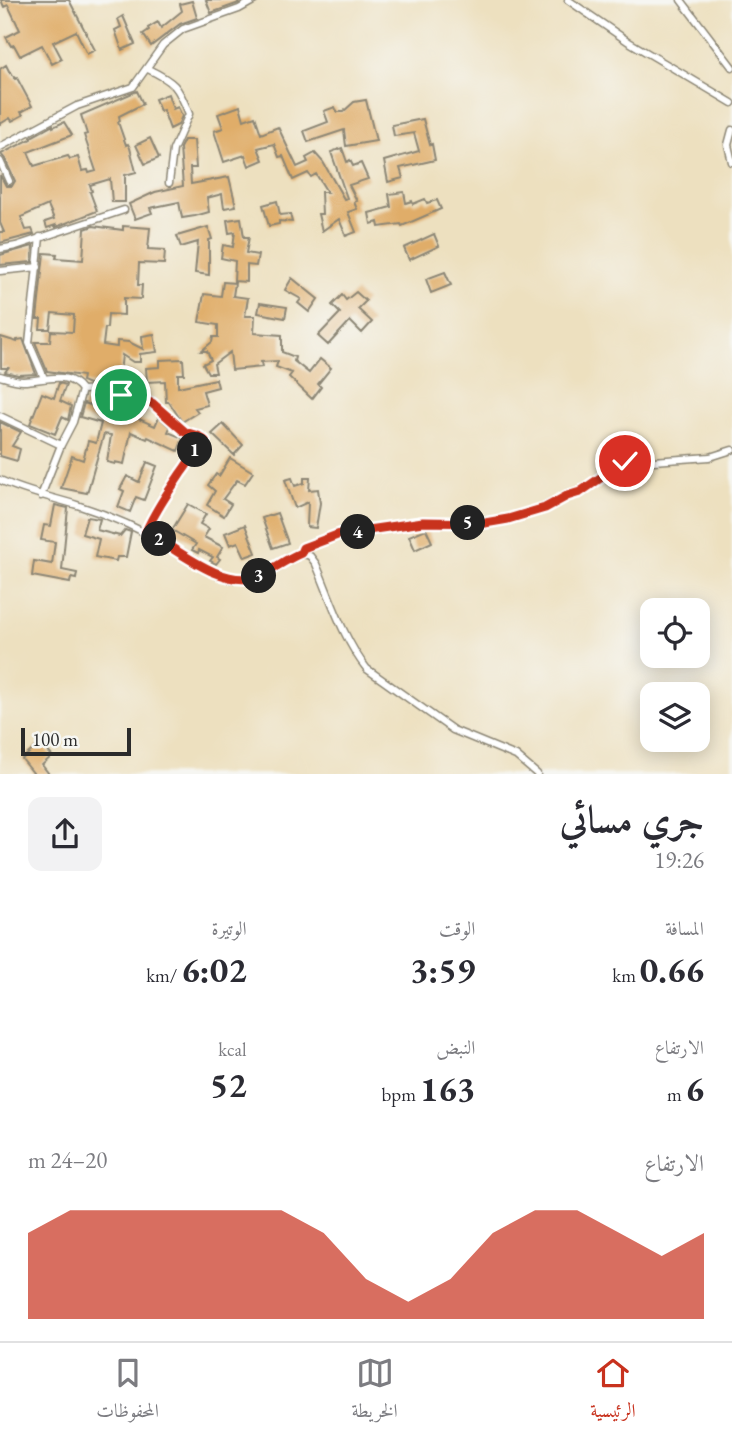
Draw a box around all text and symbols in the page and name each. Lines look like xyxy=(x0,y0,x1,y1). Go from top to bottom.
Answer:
pin xyxy=(91,365,151,425)
icon: arrive xyxy=(102,376,140,414)
pin xyxy=(595,431,655,491)
pin: 1 xyxy=(178,433,212,468)
text: 1 xyxy=(189,437,200,462)
icon: check xyxy=(606,442,644,480)
pin: 5 xyxy=(450,505,486,540)
text: 5 xyxy=(462,510,473,535)
pin: 4 xyxy=(340,514,376,550)
text: 4 xyxy=(352,519,363,544)
pin: 2 xyxy=(142,522,176,556)
text: 2 xyxy=(153,526,164,551)
pin: 3 xyxy=(242,558,276,594)
text: 3 xyxy=(253,563,264,588)
map controls xyxy=(640,598,710,752)
button: locate xyxy=(640,598,710,668)
button: layers xyxy=(640,682,710,752)
scale bar xyxy=(21,725,131,757)
text: 100 m xyxy=(32,727,78,752)
text: جري مسائي xyxy=(560,794,704,843)
button: share xyxy=(28,797,102,871)
text: 19:26 xyxy=(654,845,704,875)
text: الوتيرة xyxy=(212,916,247,941)
text: الوقت xyxy=(439,916,475,941)
text: المسافة xyxy=(665,916,704,941)
text: 6:02 xyxy=(181,947,247,992)
text: 3:59 xyxy=(410,947,475,992)
text: 0.66 xyxy=(640,947,704,992)
text: /km xyxy=(146,963,181,988)
text: km xyxy=(612,963,640,988)
text: النبض xyxy=(436,1035,475,1060)
text: الارتفاع xyxy=(655,1035,704,1060)
text: kcal xyxy=(218,1037,247,1062)
text: 52 xyxy=(210,1062,247,1107)
text: 163 xyxy=(420,1066,475,1111)
text: 6 xyxy=(685,1066,704,1111)
text: bpm xyxy=(382,1082,420,1107)
text: m xyxy=(667,1082,685,1107)
text: 20–24 m xyxy=(28,1145,107,1175)
text: الارتفاع xyxy=(644,1148,704,1178)
tab: المحفوظات xyxy=(96,1354,159,1429)
tab: الخريطة xyxy=(351,1354,398,1429)
tab: الرئيسية xyxy=(590,1354,636,1429)

